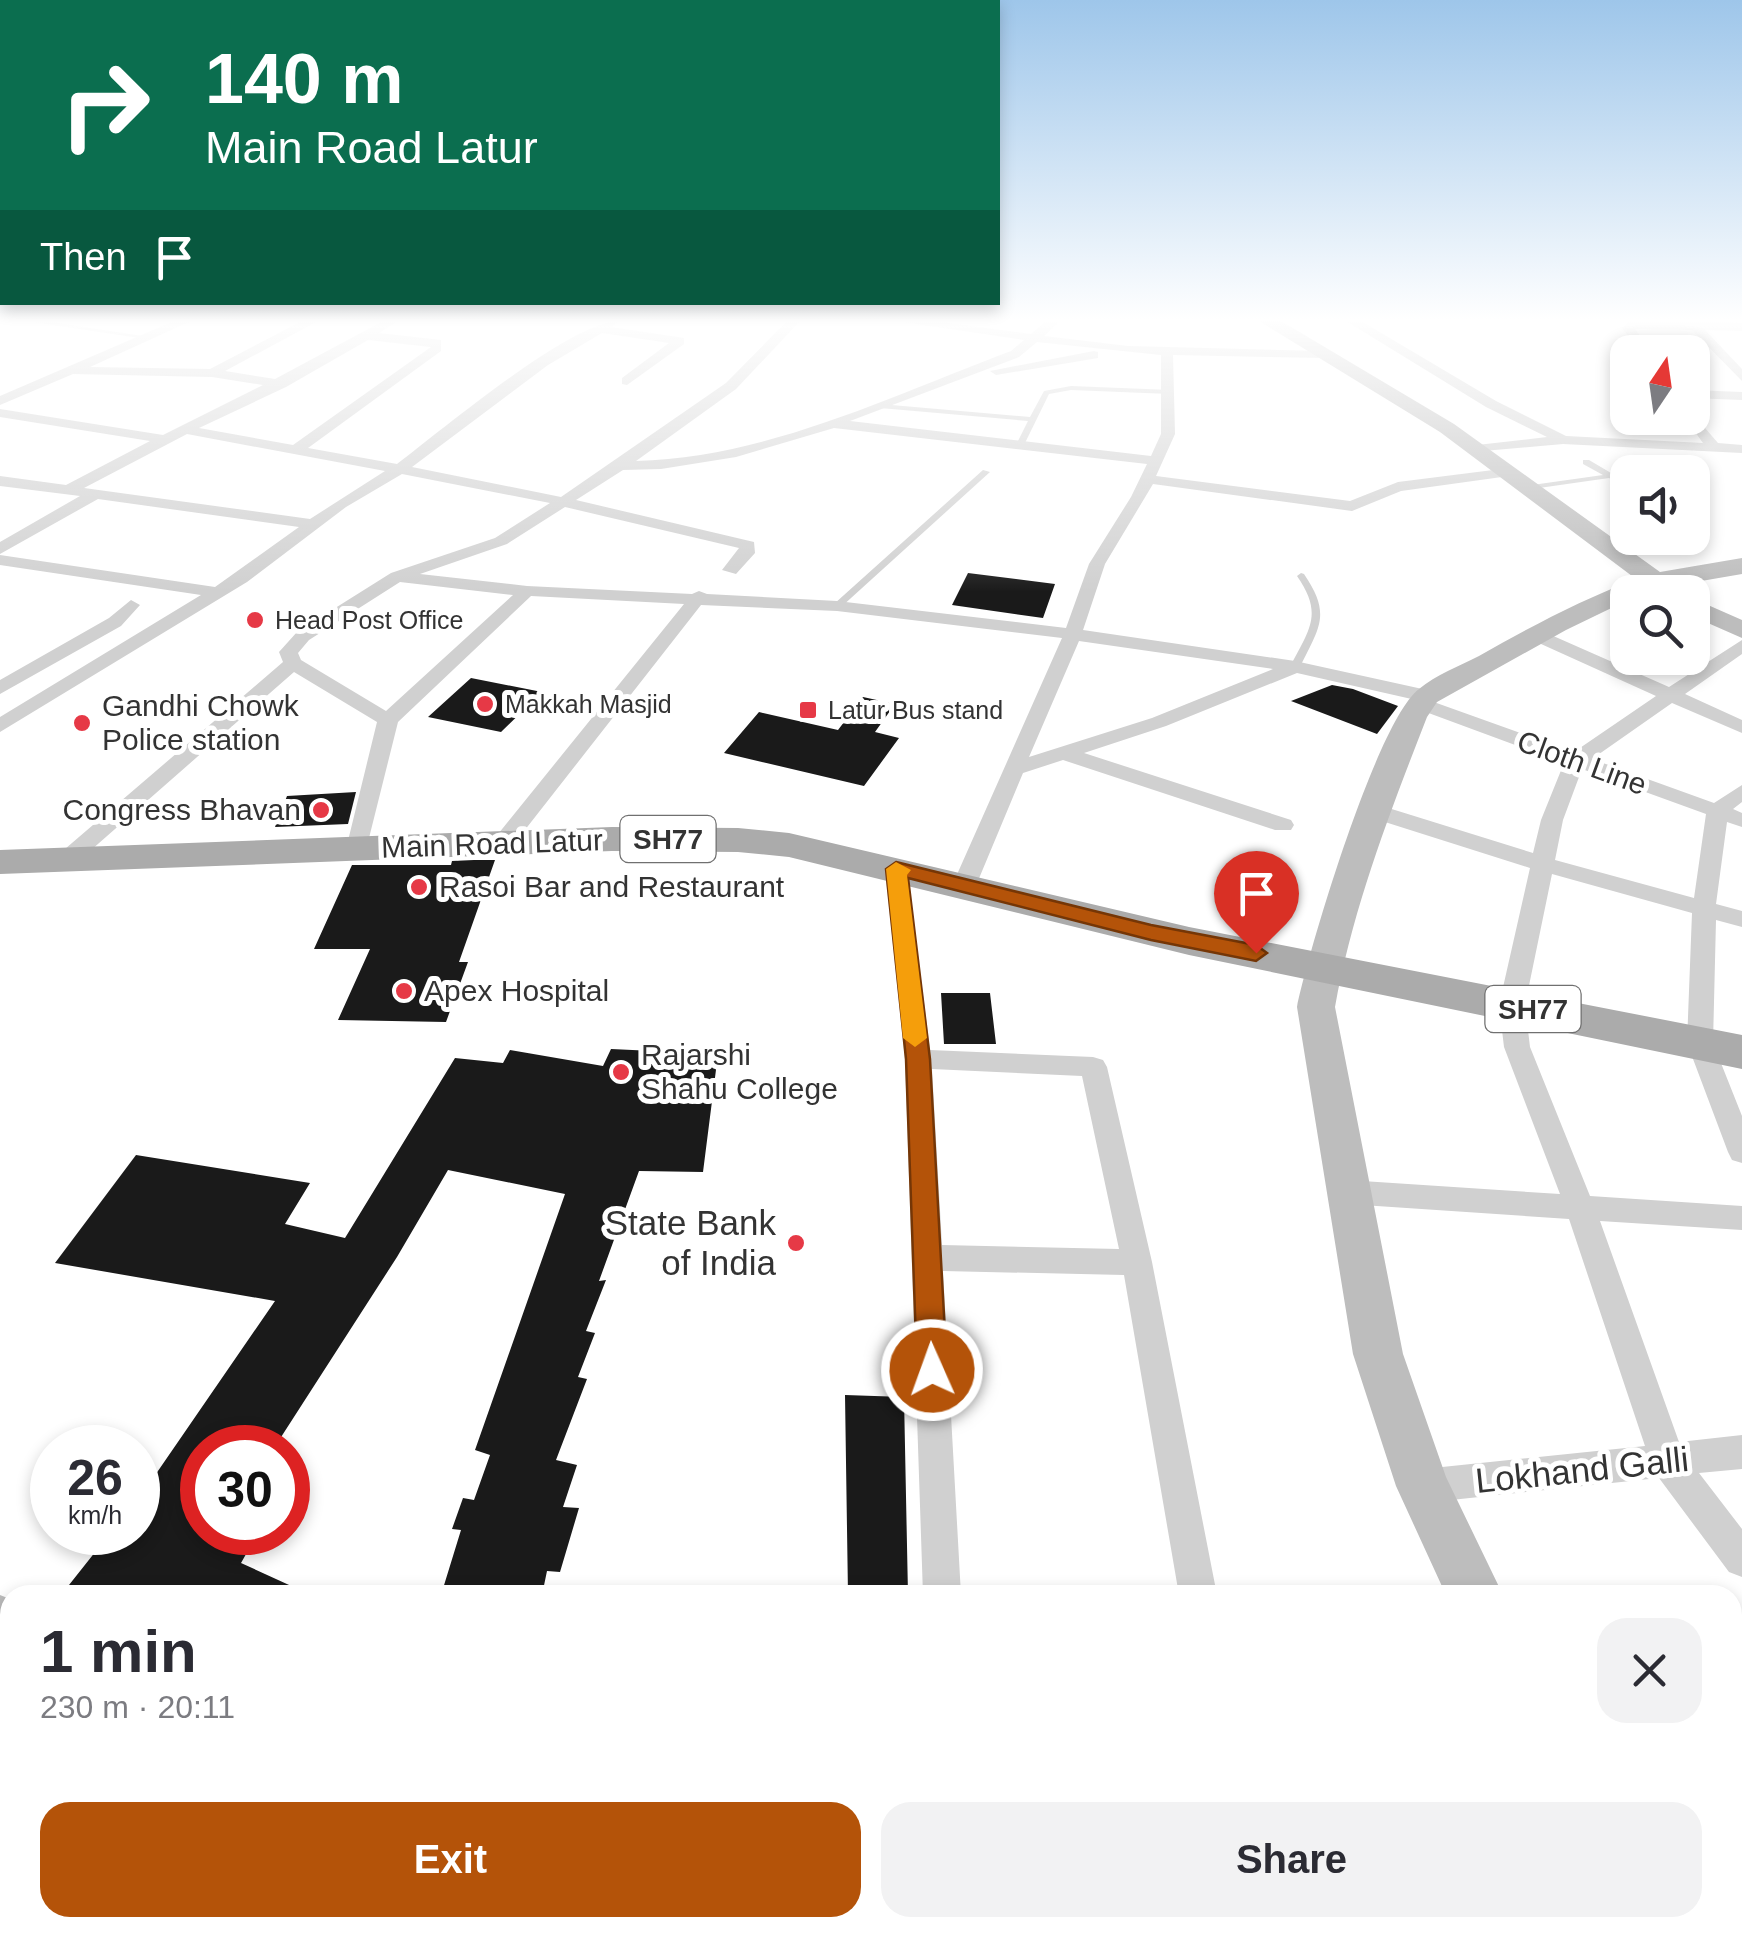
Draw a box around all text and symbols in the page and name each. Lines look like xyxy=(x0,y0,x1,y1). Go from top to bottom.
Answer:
icon: right xyxy=(40,40,170,170)
text: 140 m xyxy=(205,40,403,118)
text: Main Road Latur xyxy=(205,122,538,173)
icon: arrive xyxy=(147,230,202,285)
text: Then xyxy=(40,236,127,278)
north arrow xyxy=(1610,335,1710,435)
map controls xyxy=(1610,335,1710,675)
button: sound xyxy=(1610,455,1710,555)
button: search xyxy=(1610,575,1710,675)
place label: Head Post Office xyxy=(275,606,464,634)
marker: Head Post Office xyxy=(244,609,266,631)
place label: Gandhi Chowk Police station xyxy=(102,689,300,756)
place label: Makkah Masjid xyxy=(505,690,672,718)
marker: Makkah Masjid xyxy=(474,693,496,715)
place label: Latur Bus stand xyxy=(828,696,1003,724)
marker: Latur Bus stand xyxy=(797,699,819,721)
marker: Gandhi Chowk Police station xyxy=(71,712,93,734)
street label: Cloth Line xyxy=(1513,724,1651,801)
place label: Congress Bhavan xyxy=(63,793,301,826)
marker: Congress Bhavan xyxy=(310,799,332,821)
road number: SH77 xyxy=(620,816,716,862)
street label: Main Road Latur xyxy=(381,823,603,864)
pin xyxy=(1214,851,1299,954)
icon: arrive xyxy=(1229,866,1284,921)
place label: Rasoi Bar and Restaurant xyxy=(439,870,785,903)
marker: Rasoi Bar and Restaurant xyxy=(408,876,430,898)
place label: Apex Hospital xyxy=(424,974,609,1007)
marker: Apex Hospital xyxy=(393,980,415,1002)
road number: SH77 xyxy=(1486,986,1580,1032)
place label: Rajarshi Shahu College xyxy=(641,1038,838,1105)
marker: Rajarshi Shahu College xyxy=(610,1061,632,1083)
place label: State Bank of India xyxy=(605,1203,777,1282)
marker: State Bank of India xyxy=(785,1232,807,1254)
position arrow xyxy=(880,1318,984,1422)
speed limit sign: 30 xyxy=(180,1425,310,1555)
street label: Lokhand Galli xyxy=(1473,1439,1690,1500)
text: 26 xyxy=(67,1450,123,1506)
text: km/h xyxy=(68,1501,122,1529)
text: 1 min xyxy=(40,1618,197,1685)
button: close xyxy=(1597,1618,1702,1723)
text: 230 m · 20:11 xyxy=(40,1689,235,1725)
button: Exit xyxy=(40,1802,861,1917)
button: Share xyxy=(881,1802,1702,1917)

